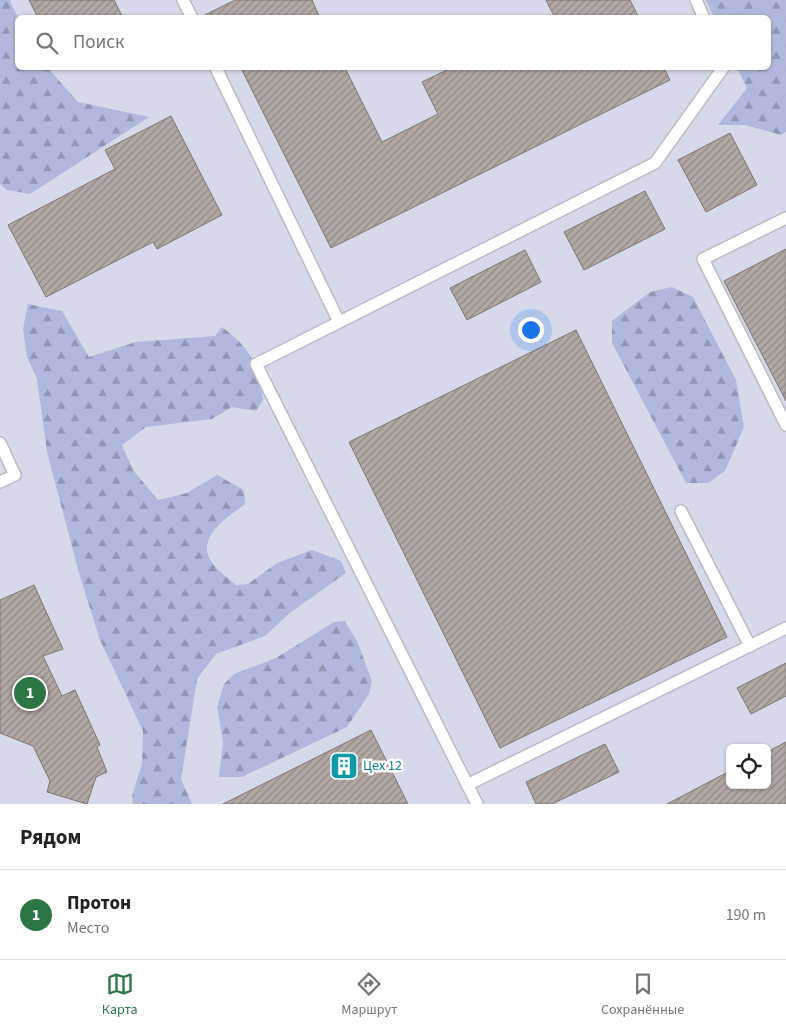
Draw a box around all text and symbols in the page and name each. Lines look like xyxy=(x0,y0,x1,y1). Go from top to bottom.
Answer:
search box xyxy=(15,15,771,70)
icon: search xyxy=(33,29,61,57)
text: Поиск xyxy=(73,29,124,56)
your location xyxy=(518,317,544,343)
pin: 1 xyxy=(14,674,46,712)
map controls xyxy=(726,744,771,789)
button: locate xyxy=(726,744,771,789)
building icon: Цех 12 xyxy=(329,751,359,781)
place label: Цех 12 xyxy=(363,756,402,776)
text: Рядом xyxy=(20,822,81,852)
text: Протон xyxy=(67,890,131,917)
text: 1 xyxy=(32,904,40,926)
text: 190 m xyxy=(726,904,766,926)
text: Место xyxy=(67,917,110,939)
tab: Карта xyxy=(102,970,138,1020)
tab: Маршрут xyxy=(341,970,397,1020)
tab: Сохранённые xyxy=(601,970,684,1020)

